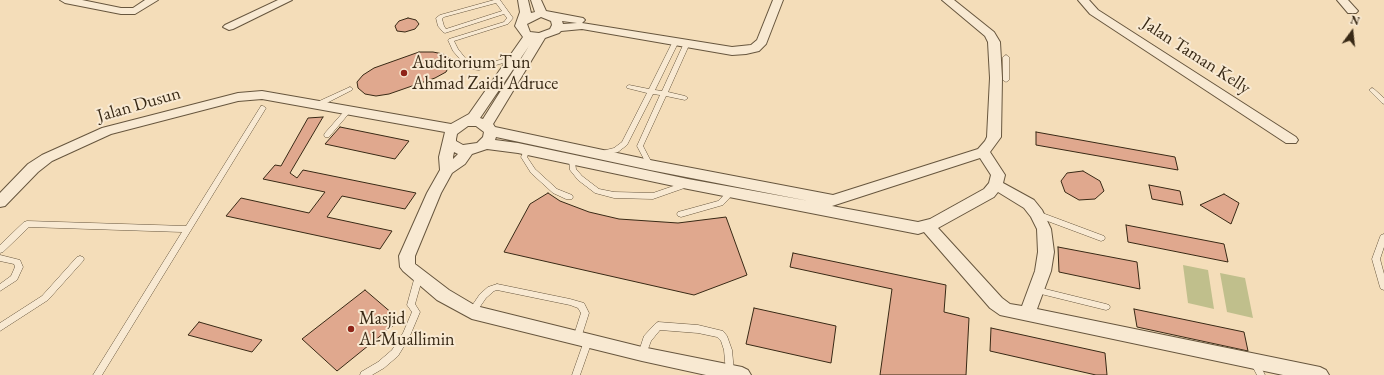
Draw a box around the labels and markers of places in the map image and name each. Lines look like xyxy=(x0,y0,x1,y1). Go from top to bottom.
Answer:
place label: Auditorium Tun Ahmad Zaidi Adruce xyxy=(412,52,558,94)
marker: Auditorium Tun Ahmad Zaidi Adruce xyxy=(399,68,409,78)
place label: Masjid Al-Muallimin xyxy=(359,308,455,350)
marker: Masjid Al-Muallimin xyxy=(346,324,356,334)

